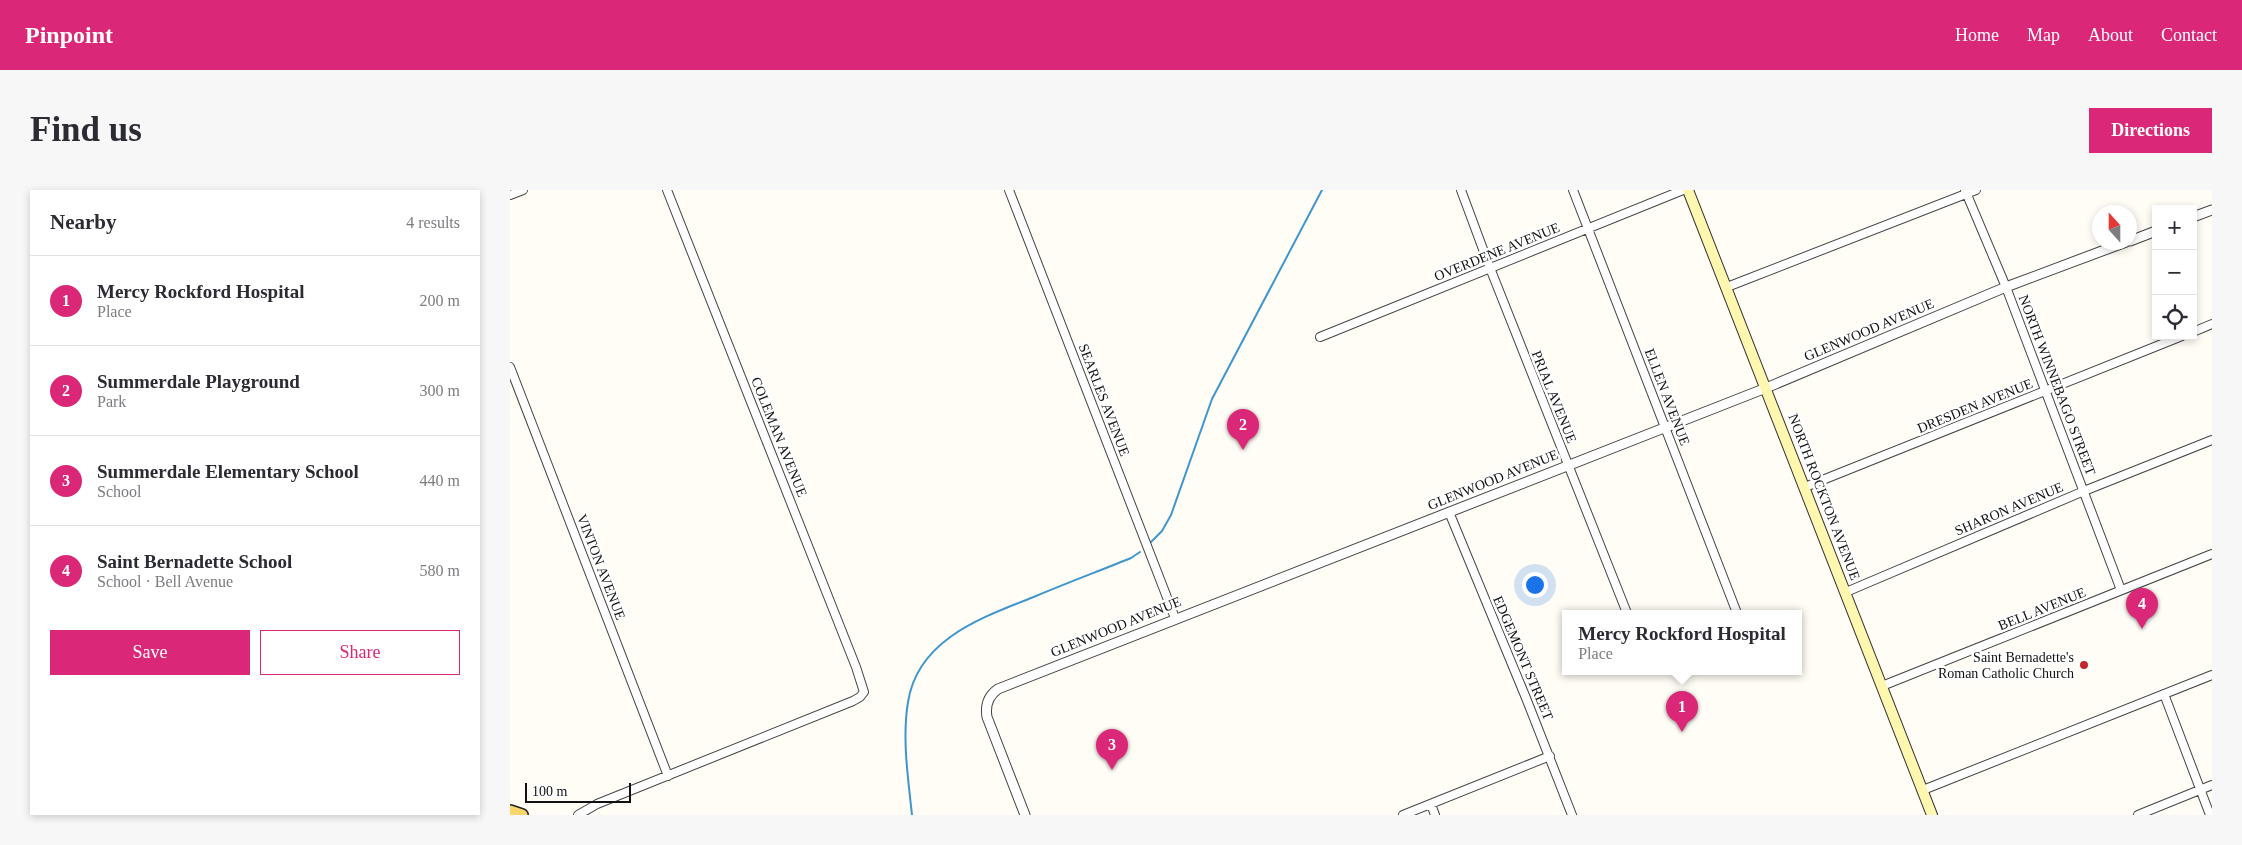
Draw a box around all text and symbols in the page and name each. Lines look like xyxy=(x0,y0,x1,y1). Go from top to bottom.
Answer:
text: Pinpoint xyxy=(25,22,113,48)
text: Home xyxy=(1955,25,1999,45)
text: Map xyxy=(2027,25,2060,45)
text: About xyxy=(2088,25,2133,45)
text: Contact xyxy=(2161,25,2217,45)
button: Directions xyxy=(2089,108,2212,153)
text: Find us xyxy=(30,110,142,149)
north arrow xyxy=(2092,205,2137,250)
map controls xyxy=(2152,205,2197,340)
button: + xyxy=(2152,205,2197,250)
text: Nearby xyxy=(50,210,117,234)
text: 4 results xyxy=(406,214,460,231)
street label: OVERDENE AVENUE xyxy=(1432,220,1562,284)
button: − xyxy=(2152,250,2197,295)
text: Mercy Rockford Hospital xyxy=(97,281,305,302)
text: 1 xyxy=(62,292,70,309)
text: 200 m xyxy=(420,292,460,309)
street label: NORTH WINNEBAGO STREET xyxy=(2016,293,2099,478)
button: locate xyxy=(2152,295,2197,340)
street label: GLENWOOD AVENUE xyxy=(1802,296,1936,364)
text: Place xyxy=(97,303,132,320)
street label: SEARLES AVENUE xyxy=(1076,342,1132,458)
street label: ELLEN AVENUE xyxy=(1642,346,1692,448)
street label: PRIAL AVENUE xyxy=(1529,349,1579,445)
text: Summerdale Playground xyxy=(97,371,300,392)
street label: COLEMAN AVENUE xyxy=(748,375,810,499)
street label: DRESDEN AVENUE xyxy=(1915,376,2035,436)
text: 2 xyxy=(62,382,70,399)
text: 300 m xyxy=(420,382,460,399)
text: Park xyxy=(97,393,126,410)
pin: 2 xyxy=(1227,409,1259,450)
street label: NORTH ROCKTON AVENUE xyxy=(1785,412,1863,582)
street label: GLENWOOD AVENUE xyxy=(1426,447,1560,513)
text: Summerdale Elementary School xyxy=(97,461,359,482)
text: 3 xyxy=(62,472,70,489)
text: 440 m xyxy=(420,472,460,489)
street label: SHARON AVENUE xyxy=(1953,479,2065,539)
text: School xyxy=(97,483,141,500)
street label: VINTON AVENUE xyxy=(574,512,628,622)
text: Saint Bernadette School xyxy=(97,551,292,572)
text: 4 xyxy=(62,562,70,579)
text: 580 m xyxy=(420,562,460,579)
your location xyxy=(1522,572,1548,598)
text: School · Bell Avenue xyxy=(97,573,233,590)
street label: BELL AVENUE xyxy=(1996,585,2088,633)
pin: 4 xyxy=(2126,588,2158,629)
street label: GLENWOOD AVENUE xyxy=(1049,594,1183,660)
street label: EDGEMONT STREET xyxy=(1490,594,1556,723)
popup xyxy=(1562,610,1802,675)
text: Mercy Rockford Hospital xyxy=(1578,623,1786,644)
button: Save xyxy=(50,630,250,675)
button: Share xyxy=(260,630,460,675)
text: Place xyxy=(1578,645,1613,662)
place label: Saint Bernadette's Roman Catholic Church xyxy=(1938,650,2074,681)
marker: Saint Bernadette's Roman Catholic Church xyxy=(2078,659,2090,671)
pin: 1 xyxy=(1666,691,1698,732)
pin: 3 xyxy=(1096,729,1128,770)
scale bar xyxy=(525,780,631,803)
text: 100 m xyxy=(532,784,567,799)

